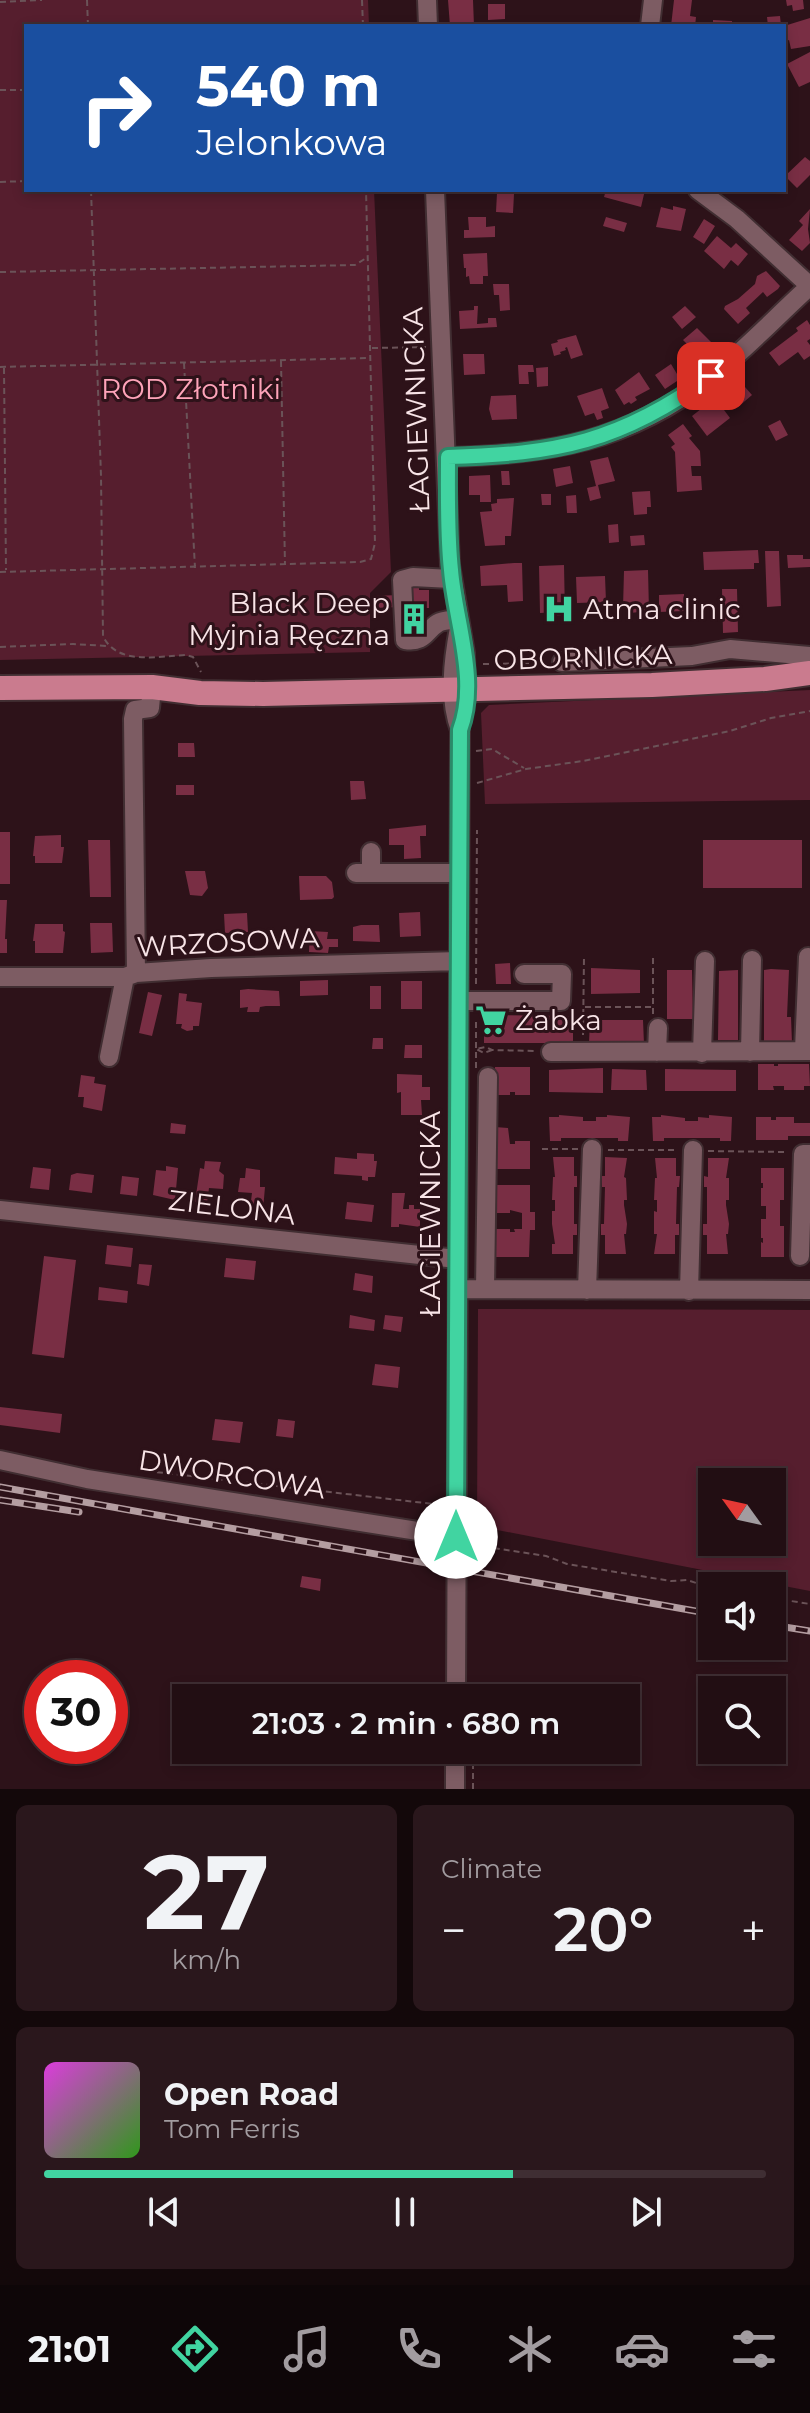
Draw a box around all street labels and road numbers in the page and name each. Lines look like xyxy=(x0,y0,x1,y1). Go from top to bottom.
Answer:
street label: ŁAGIEWNICKA xyxy=(395,306,437,514)
street label: OBORNICKA xyxy=(493,637,674,677)
street label: WRZOSOWA xyxy=(136,920,321,964)
street label: ŁAGIEWNICKA xyxy=(413,1110,447,1317)
street label: ZIELONA xyxy=(166,1182,298,1232)
street label: DWORCOWA xyxy=(136,1442,329,1506)

